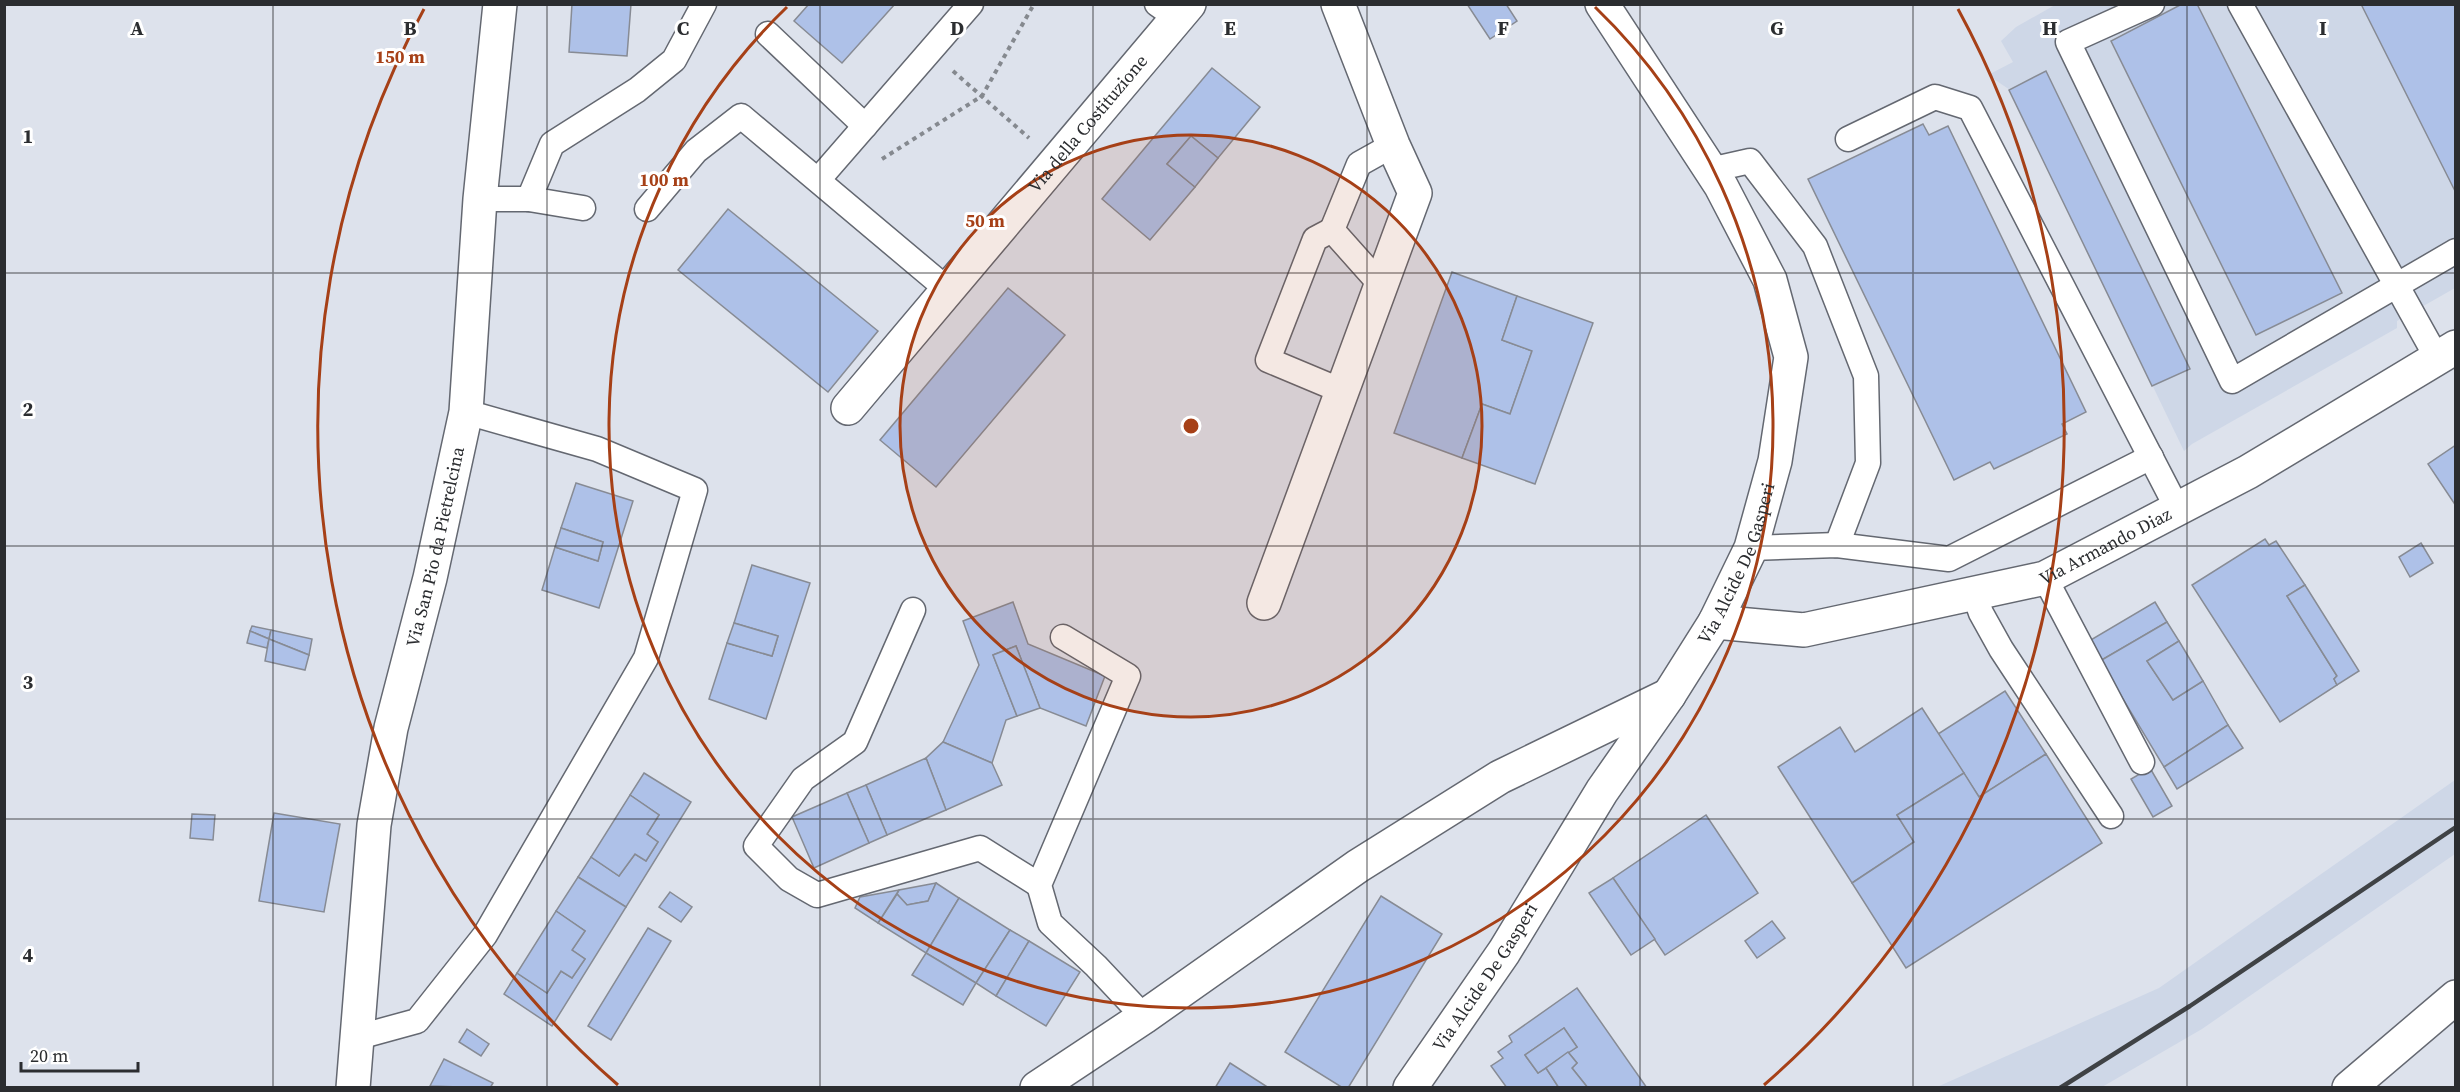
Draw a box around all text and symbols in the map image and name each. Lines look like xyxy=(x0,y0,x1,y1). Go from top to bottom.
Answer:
text: A xyxy=(130,14,144,42)
text: B xyxy=(403,14,417,42)
text: C xyxy=(677,14,689,42)
text: D xyxy=(950,14,964,42)
text: E xyxy=(1224,14,1236,42)
text: F xyxy=(1497,14,1509,42)
text: G xyxy=(1770,14,1784,42)
text: H xyxy=(2042,14,2058,42)
text: I xyxy=(2319,14,2327,42)
text: 150 m xyxy=(375,44,425,69)
street label: Via della Costituzione xyxy=(1022,49,1153,198)
text: 1 xyxy=(23,122,33,150)
text: 100 m xyxy=(639,167,689,192)
text: 50 m xyxy=(965,208,1005,233)
text: 2 xyxy=(23,395,34,423)
centre of rings xyxy=(1181,416,1201,436)
street label: Via San Pio da Pietrelcina xyxy=(400,443,470,649)
street label: Via Alcide De Gasperi xyxy=(1691,480,1780,649)
street label: Via Armando Diaz xyxy=(2035,501,2176,591)
text: 3 xyxy=(23,668,34,696)
street label: Via Alcide De Gasperi xyxy=(1426,898,1543,1056)
text: 4 xyxy=(23,941,34,969)
scale bar xyxy=(21,1035,138,1073)
text: 20 m xyxy=(30,1043,68,1068)

